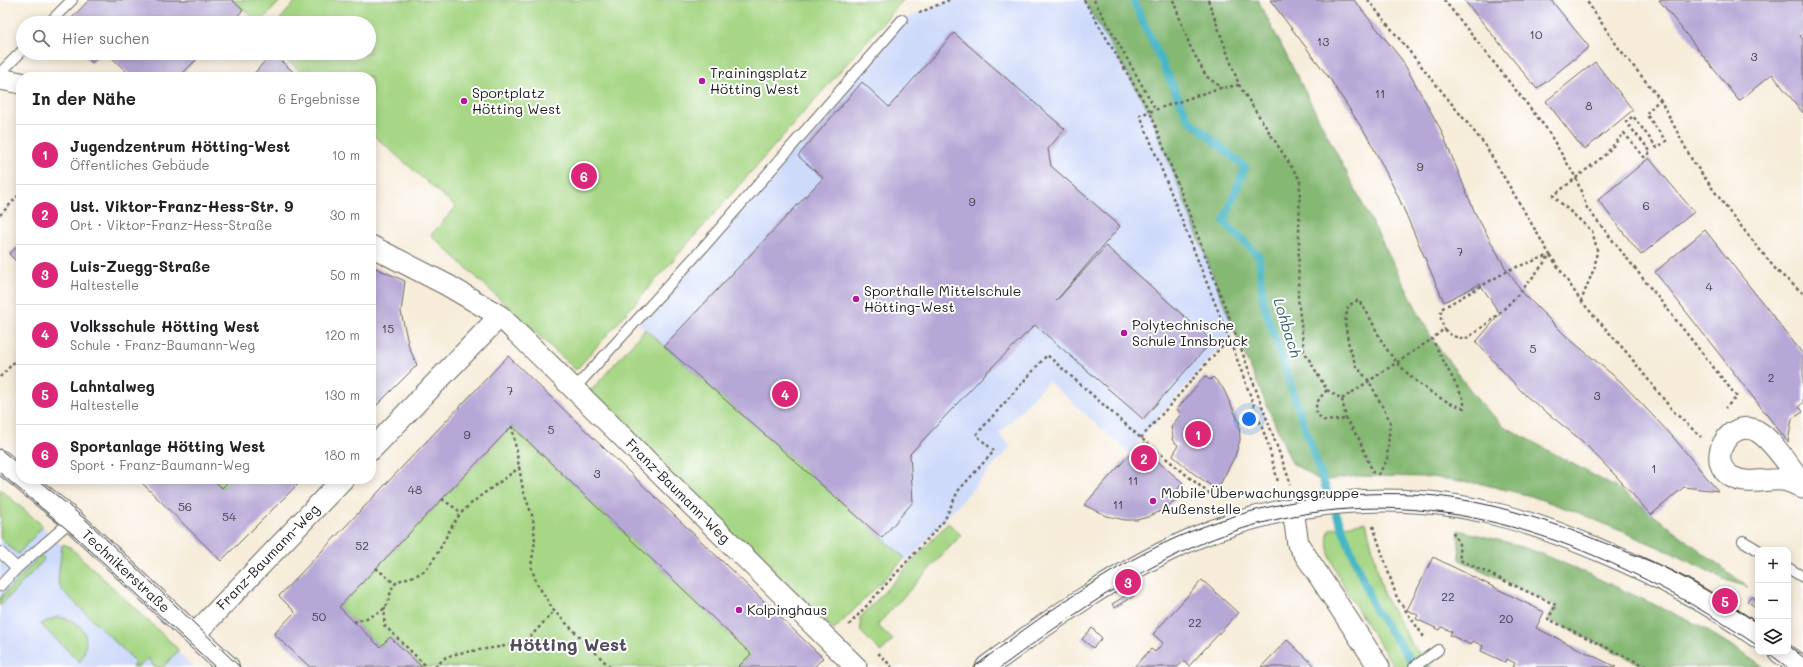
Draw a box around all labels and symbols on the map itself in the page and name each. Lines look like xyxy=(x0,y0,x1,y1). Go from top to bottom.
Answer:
house number: 10 xyxy=(1530,26,1543,42)
house number: 13 xyxy=(1317,33,1329,49)
house number: 3 xyxy=(1750,48,1758,64)
place label: Trainingsplatz Hötting West xyxy=(710,63,808,98)
marker: Trainingsplatz Hötting West xyxy=(697,76,707,86)
place label: Sportplatz Hötting West xyxy=(472,83,561,118)
house number: 11 xyxy=(1375,85,1385,101)
marker: Sportplatz Hötting West xyxy=(459,96,469,106)
house number: 8 xyxy=(1585,97,1593,113)
house number: 9 xyxy=(1416,158,1424,174)
pin: 6 xyxy=(571,161,597,191)
house number: 9 xyxy=(968,193,976,209)
house number: 6 xyxy=(1642,197,1650,213)
house number: 7 xyxy=(1457,243,1464,259)
house number: 4 xyxy=(1705,278,1713,294)
place label: Sporthalle Mittelschule Hötting-West xyxy=(864,281,1022,316)
marker: Sporthalle Mittelschule Hötting-West xyxy=(851,294,861,304)
water label: Lohbach xyxy=(1269,295,1307,360)
place label: Polytechnische Schule Innsbruck xyxy=(1132,315,1248,350)
house number: 15 xyxy=(382,320,394,336)
marker: Polytechnische Schule Innsbruck xyxy=(1119,328,1129,338)
house number: 5 xyxy=(1530,340,1537,356)
house number: 2 xyxy=(1768,369,1774,385)
pin: 4 xyxy=(772,379,798,409)
house number: 7 xyxy=(507,382,514,398)
house number: 3 xyxy=(1593,387,1601,403)
your location xyxy=(1239,409,1259,429)
pin: 1 xyxy=(1185,419,1211,449)
house number: 5 xyxy=(548,421,555,437)
house number: 9 xyxy=(463,426,471,442)
street label: Franz-Baumann-Weg xyxy=(622,434,735,547)
pin: 2 xyxy=(1131,443,1157,473)
house number: 1 xyxy=(1651,460,1657,476)
house number: 3 xyxy=(593,465,601,481)
house number: 11 xyxy=(1128,472,1138,488)
house number: 48 xyxy=(408,481,422,497)
place label: Mobile Überwachungsgruppe Außenstelle xyxy=(1161,483,1359,518)
house number: 11 xyxy=(1113,496,1123,512)
marker: Mobile Überwachungsgruppe Außenstelle xyxy=(1148,496,1158,506)
house number: 56 xyxy=(178,498,192,514)
street label: Franz-Baumann-Weg xyxy=(212,500,323,614)
house number: 54 xyxy=(222,508,236,524)
street label: Technikerstraße xyxy=(78,525,175,616)
house number: 52 xyxy=(355,537,369,553)
pin: 3 xyxy=(1115,567,1141,597)
pin: 5 xyxy=(1712,586,1738,616)
house number: 22 xyxy=(1441,588,1455,604)
place label: Kolpinghaus xyxy=(747,600,827,619)
marker: Kolpinghaus xyxy=(734,605,744,615)
house number: 50 xyxy=(312,608,327,624)
house number: 20 xyxy=(1499,610,1514,626)
house number: 22 xyxy=(1188,614,1202,630)
district label: Hötting West xyxy=(509,632,627,656)

